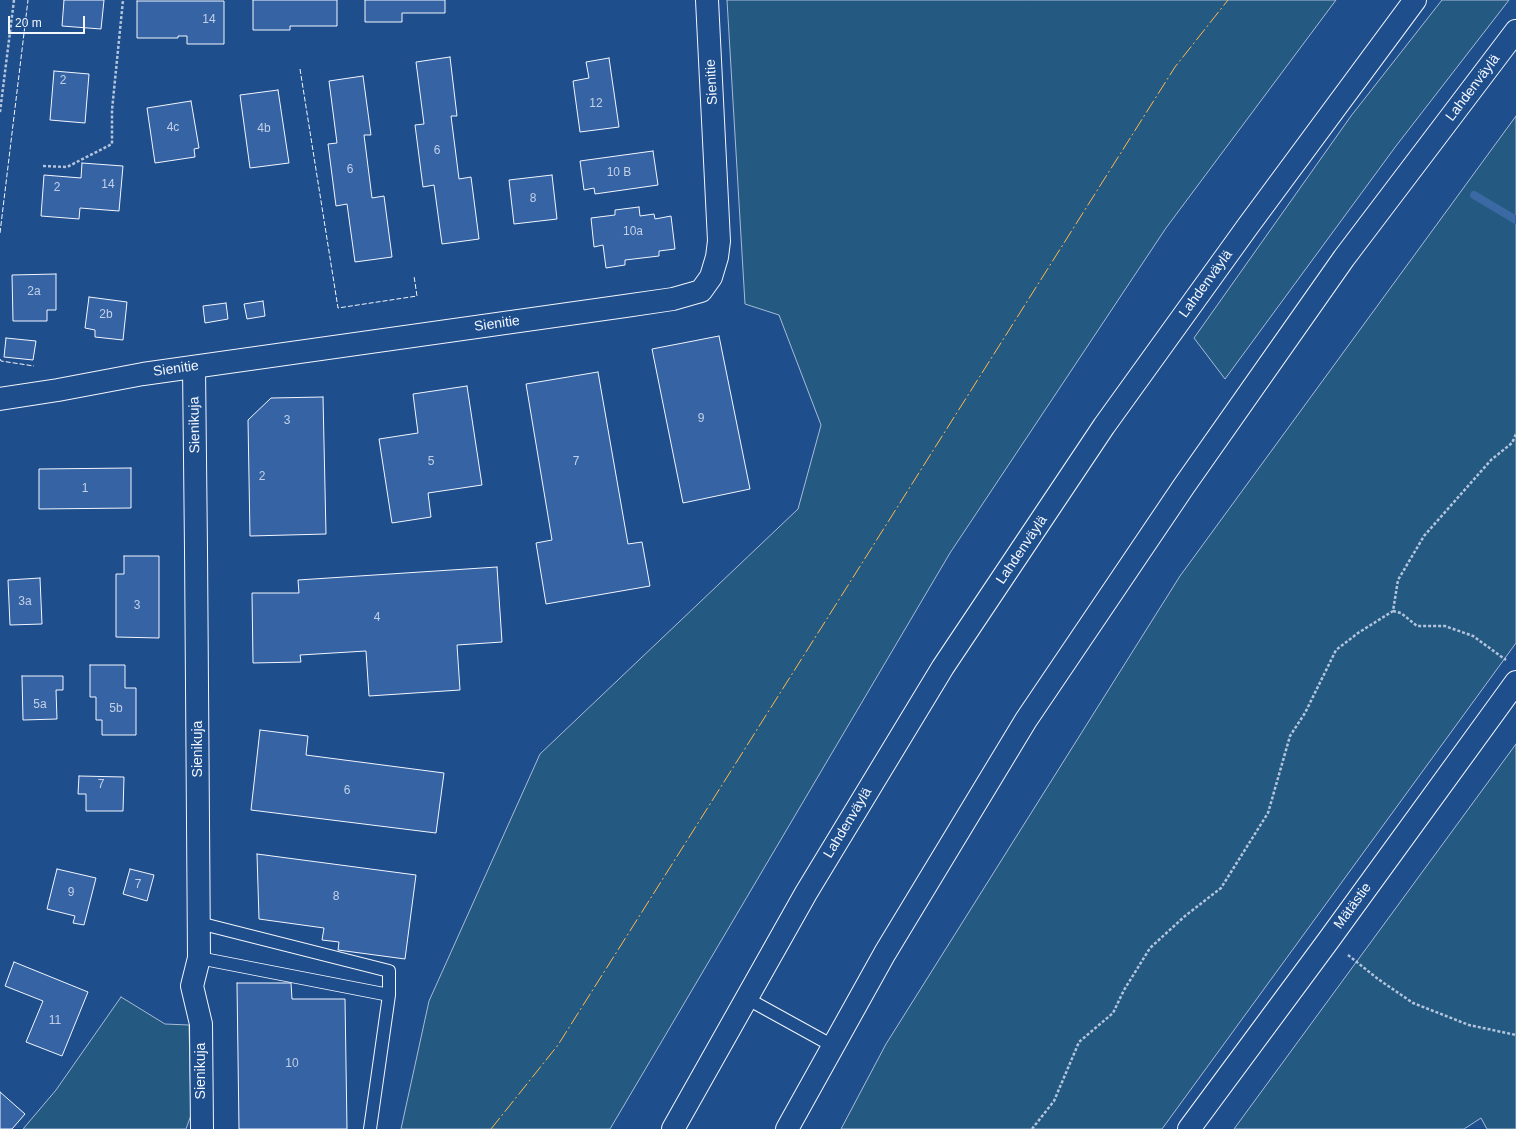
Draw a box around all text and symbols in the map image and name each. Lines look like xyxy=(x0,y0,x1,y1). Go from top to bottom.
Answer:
scale bar xyxy=(10,8,87,34)
house number: 14 xyxy=(202,13,216,27)
text: 20 m xyxy=(15,16,42,30)
street label: Lahdenväylä xyxy=(1442,51,1504,125)
street label: Sienitie xyxy=(702,59,722,105)
house number: 2 xyxy=(60,74,66,88)
house number: 12 xyxy=(589,97,603,111)
house number: 4c xyxy=(167,121,179,135)
house number: 4b xyxy=(257,122,271,136)
house number: 6 xyxy=(434,144,440,158)
house number: 6 xyxy=(347,163,353,177)
house number: 10 B xyxy=(607,166,631,180)
house number: 14 xyxy=(101,178,115,192)
house number: 2 xyxy=(54,181,60,195)
house number: 8 xyxy=(530,192,536,206)
house number: 10a xyxy=(623,225,643,239)
street label: Lahdenväylä xyxy=(1176,247,1236,321)
house number: 2a xyxy=(27,285,41,299)
house number: 2b xyxy=(99,308,113,322)
street label: Sienitie xyxy=(473,312,521,336)
street label: Sienitie xyxy=(152,357,200,381)
street label: Sienikuja xyxy=(186,396,204,454)
house number: 9 xyxy=(698,412,704,426)
house number: 3 xyxy=(284,414,290,428)
house number: 5 xyxy=(428,455,434,469)
house number: 7 xyxy=(573,455,579,469)
house number: 2 xyxy=(259,470,265,484)
house number: 1 xyxy=(82,482,88,496)
street label: Lahdenväylä xyxy=(993,512,1051,588)
house number: 3a xyxy=(18,595,32,609)
house number: 3 xyxy=(134,599,140,613)
house number: 4 xyxy=(374,611,380,625)
house number: 5a xyxy=(33,698,47,712)
house number: 5b xyxy=(109,702,123,716)
street label: Sienikuja xyxy=(190,721,206,777)
house number: 7 xyxy=(98,778,104,792)
house number: 6 xyxy=(344,784,350,798)
street label: Lahdenväylä xyxy=(820,785,876,861)
house number: 7 xyxy=(135,878,141,892)
street label: Mätästie xyxy=(1331,880,1375,932)
house number: 9 xyxy=(68,886,74,900)
house number: 8 xyxy=(333,890,339,904)
house number: 11 xyxy=(49,1014,61,1028)
street label: Sienikuja xyxy=(193,1043,209,1099)
house number: 10 xyxy=(285,1057,299,1071)

